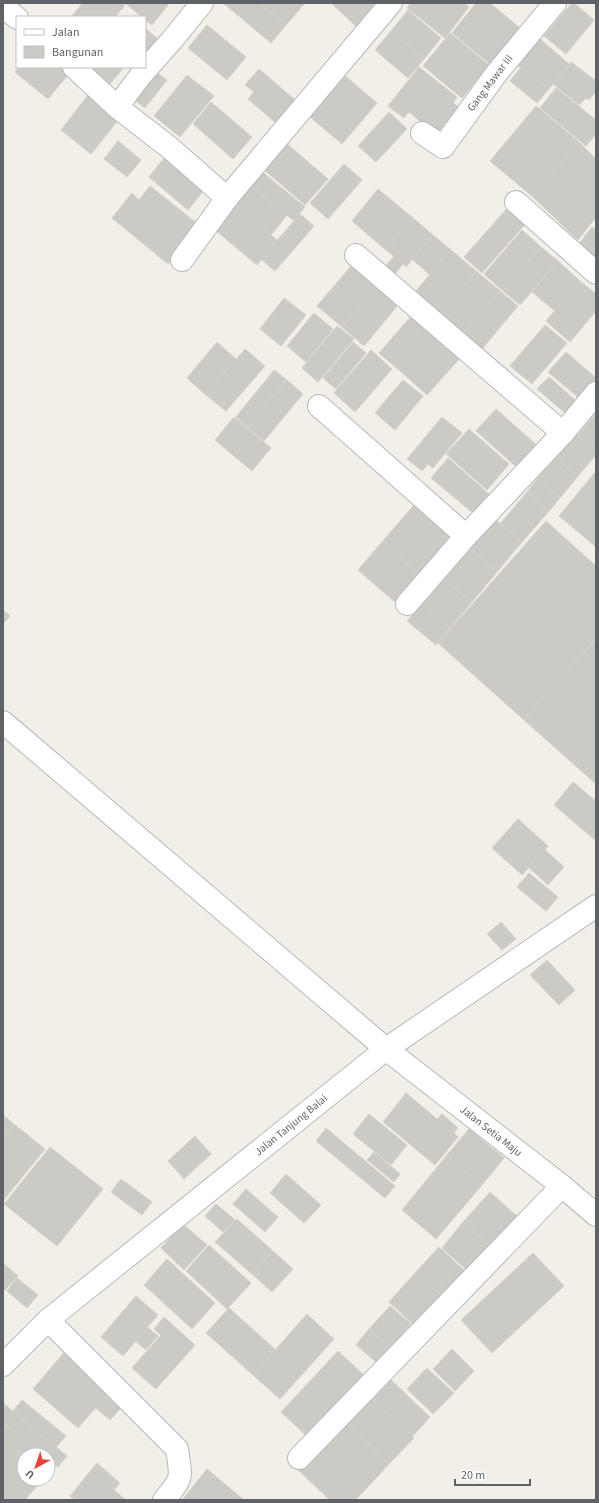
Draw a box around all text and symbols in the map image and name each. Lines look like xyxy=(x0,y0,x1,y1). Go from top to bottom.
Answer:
legend xyxy=(16,16,146,68)
text: Jalan xyxy=(52,24,79,41)
text: Bangunan xyxy=(52,44,103,61)
street label: Gang Mawar III xyxy=(464,51,516,115)
street label: Jalan Tanjung Balai xyxy=(251,1091,331,1159)
street label: Jalan Setia Maju xyxy=(457,1102,525,1160)
north arrow xyxy=(16,1447,56,1487)
scale bar xyxy=(455,1461,530,1487)
text: U xyxy=(22,1466,38,1482)
text: 20 m xyxy=(461,1467,485,1484)

